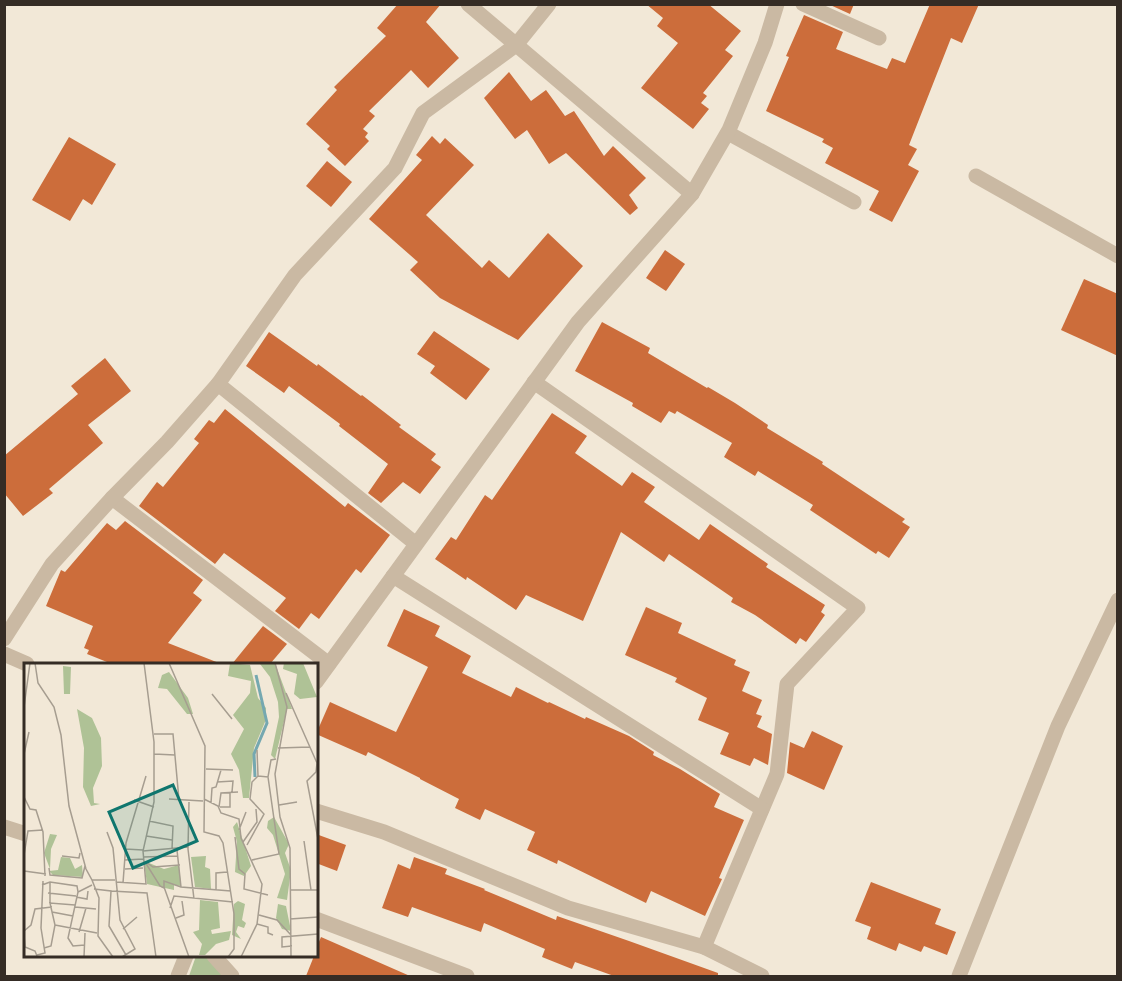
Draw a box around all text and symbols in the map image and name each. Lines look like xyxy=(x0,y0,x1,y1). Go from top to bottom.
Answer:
inset map xyxy=(24,663,318,957)

